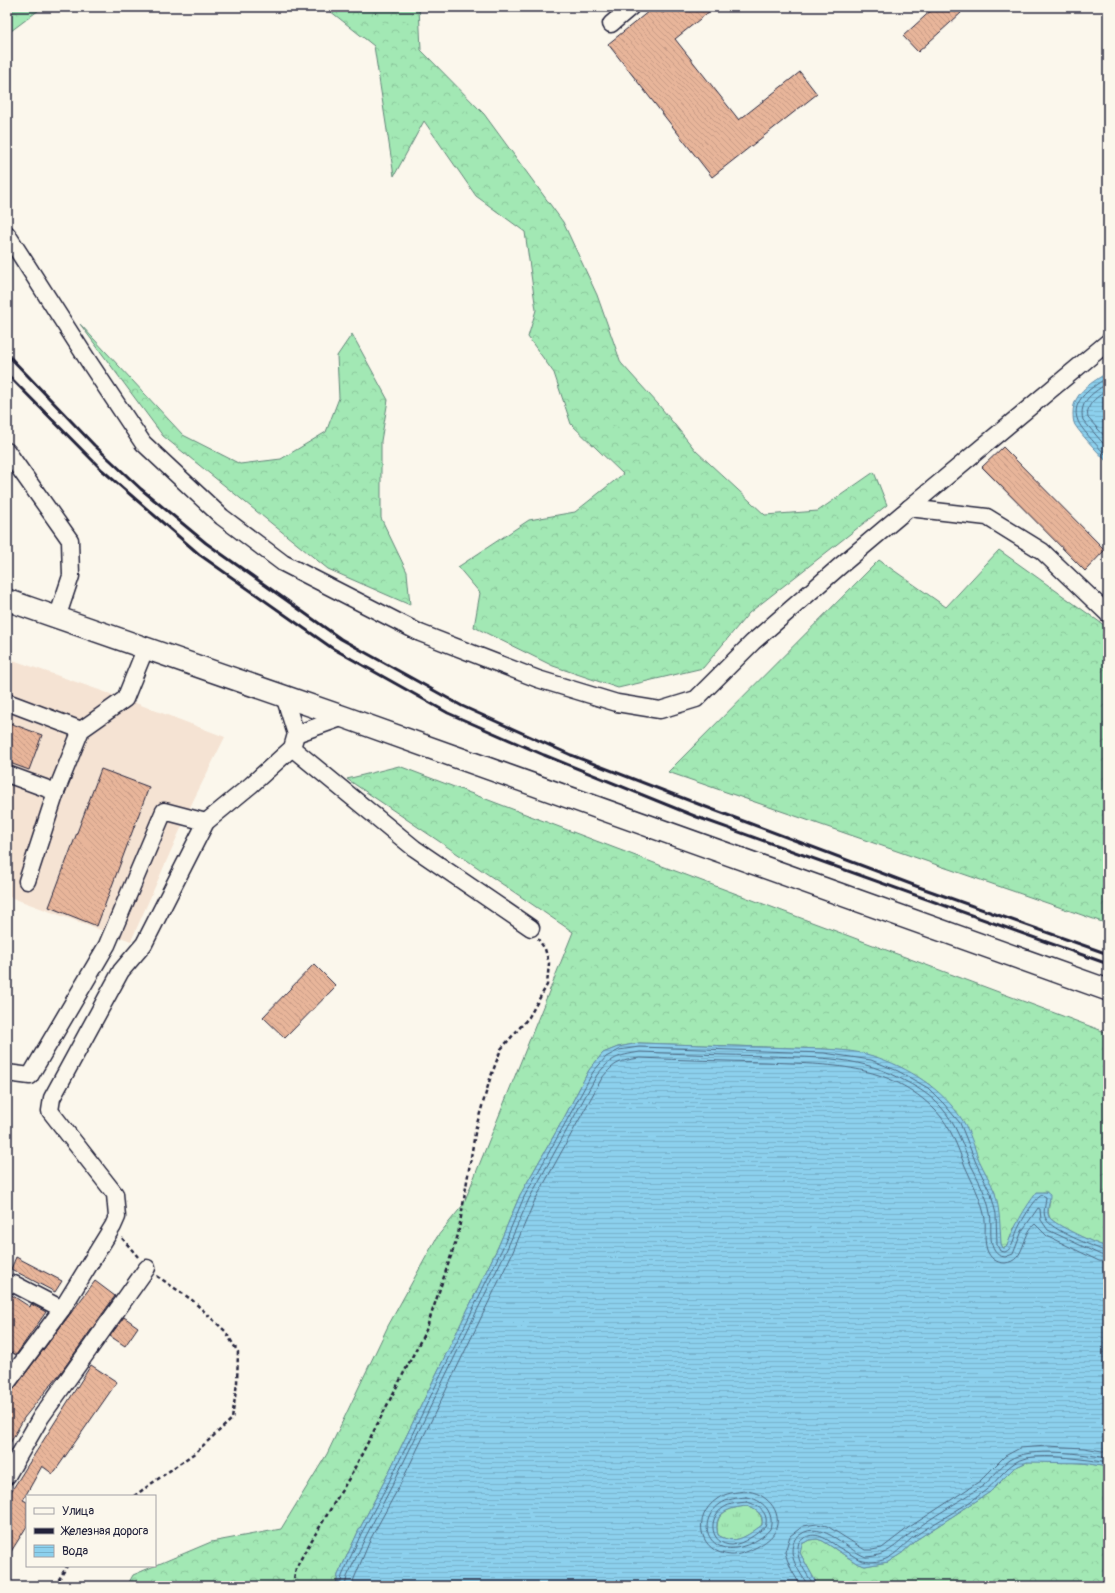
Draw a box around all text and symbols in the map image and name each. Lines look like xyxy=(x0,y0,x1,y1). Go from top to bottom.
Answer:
legend xyxy=(26,1495,156,1567)
text: Улица xyxy=(62,1504,94,1519)
text: Железная дорога xyxy=(60,1524,149,1539)
text: Вода xyxy=(62,1544,88,1559)

